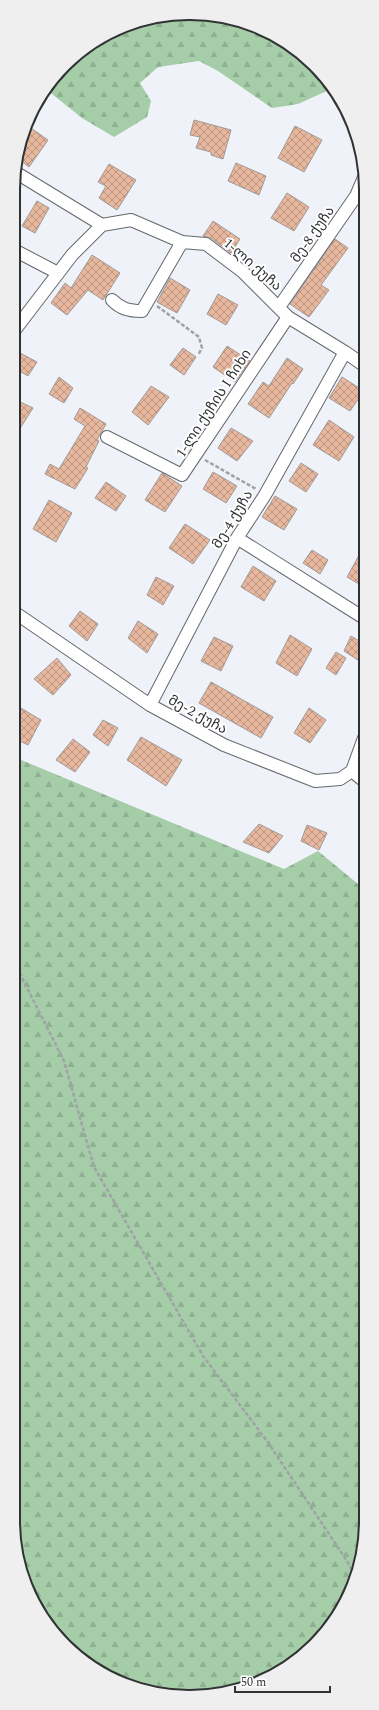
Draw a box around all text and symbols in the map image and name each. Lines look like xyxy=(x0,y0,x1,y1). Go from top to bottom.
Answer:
street label: მე-8 ქუჩა xyxy=(285,202,340,267)
street label: 1-ლი ქუჩა xyxy=(219,233,287,296)
street label: 1-ლი ქუჩის I ჩიხი xyxy=(170,345,257,462)
street label: მე-4 ქუჩა xyxy=(207,486,258,552)
street label: მე-2 ქუჩა xyxy=(164,690,231,739)
scale bar xyxy=(235,1668,330,1694)
text: 50 m xyxy=(241,1673,266,1692)

